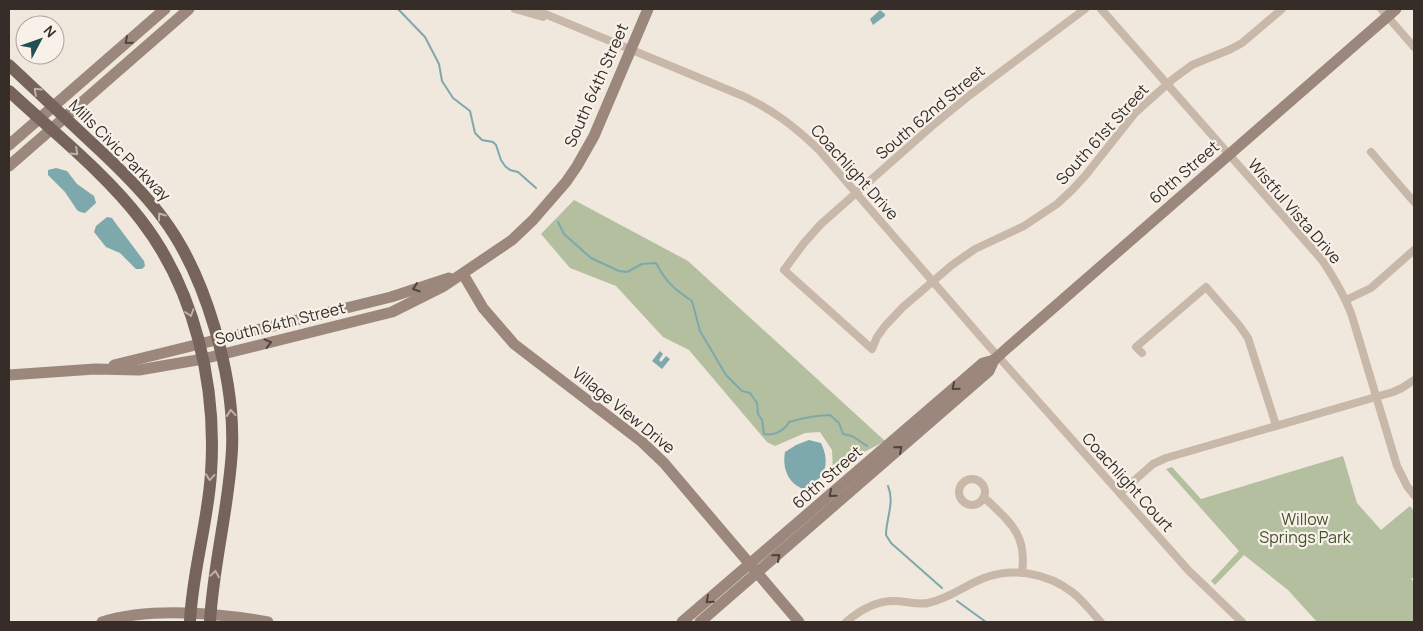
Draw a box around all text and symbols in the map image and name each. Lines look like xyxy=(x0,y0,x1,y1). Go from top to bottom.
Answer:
north arrow xyxy=(15,15,65,65)
street label: South 64th Street xyxy=(559,20,633,150)
text: N xyxy=(40,21,61,41)
one-way arrow xyxy=(125,35,134,44)
street label: South 62nd Street xyxy=(871,60,989,164)
street label: South 61st Street xyxy=(1051,79,1153,189)
one-way arrow xyxy=(34,88,43,97)
street label: Mills Civic Parkway xyxy=(64,94,176,206)
street label: Coachlight Drive xyxy=(806,119,904,225)
street label: 60th Street xyxy=(1144,136,1224,208)
one-way arrow xyxy=(69,146,78,155)
street label: Wistful Vista Drive xyxy=(1243,154,1347,268)
one-way arrow xyxy=(158,212,167,222)
one-way arrow xyxy=(412,282,421,292)
street label: South 64th Street xyxy=(213,296,347,350)
one-way arrow xyxy=(184,308,194,317)
one-way arrow xyxy=(264,338,273,349)
street label: Village View Drive xyxy=(568,362,680,458)
one-way arrow xyxy=(951,381,960,390)
one-way arrow xyxy=(225,408,236,416)
street label: Coachlight Court xyxy=(1077,428,1179,536)
street label: 60th Street xyxy=(787,441,867,513)
one-way arrow xyxy=(894,446,903,455)
one-way arrow xyxy=(205,473,216,481)
one-way arrow xyxy=(829,488,838,497)
park label: Willow Springs Park xyxy=(1259,508,1352,548)
one-way arrow xyxy=(772,553,781,562)
one-way arrow xyxy=(209,569,219,578)
one-way arrow xyxy=(705,594,714,603)

